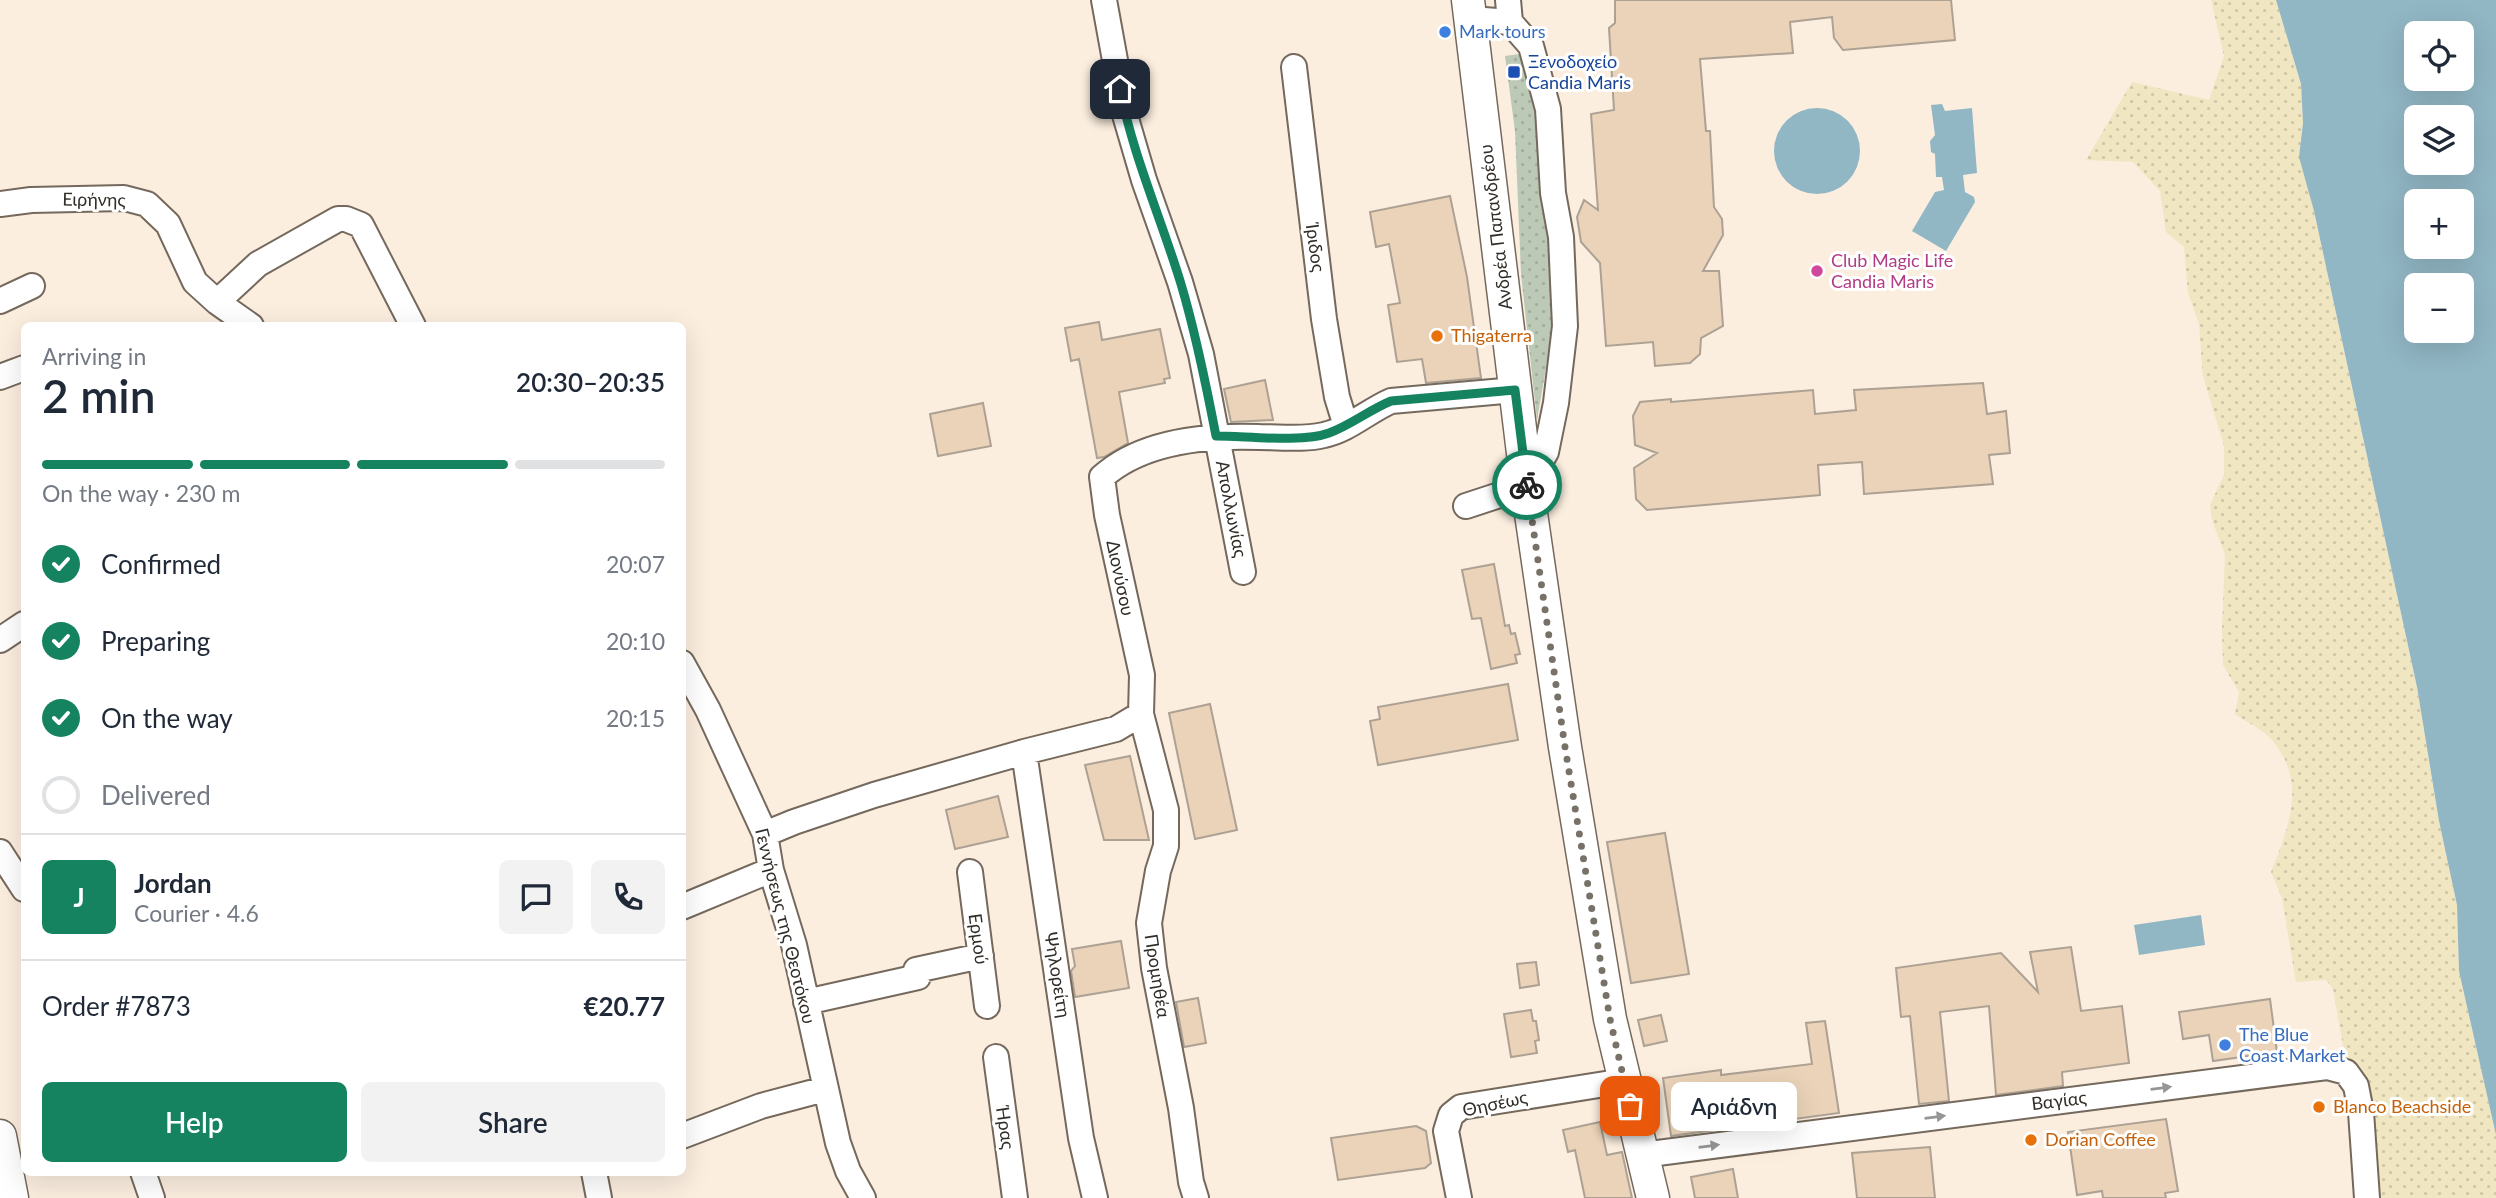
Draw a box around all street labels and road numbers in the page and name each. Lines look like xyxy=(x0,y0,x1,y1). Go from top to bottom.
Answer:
street label: Ανδρέα Παπανδρέου xyxy=(1474,143,1516,311)
street label: Ειρήνης xyxy=(62,187,127,211)
street label: Ίριδος xyxy=(1301,221,1330,274)
street label: Απολλωνίας xyxy=(1212,458,1252,560)
street label: Διονύσου xyxy=(1102,538,1140,618)
street label: Γεννήσεως της Θεοτόκου xyxy=(751,826,821,1026)
street label: Ερμού xyxy=(965,912,993,966)
street label: Ψηλορείτη xyxy=(1040,930,1076,1019)
street label: Προμηθέα xyxy=(1141,932,1176,1020)
street label: Θησέως xyxy=(1460,1085,1530,1121)
street label: Βαγίας xyxy=(2030,1086,2088,1114)
street label: Ήρας xyxy=(992,1103,1020,1151)

